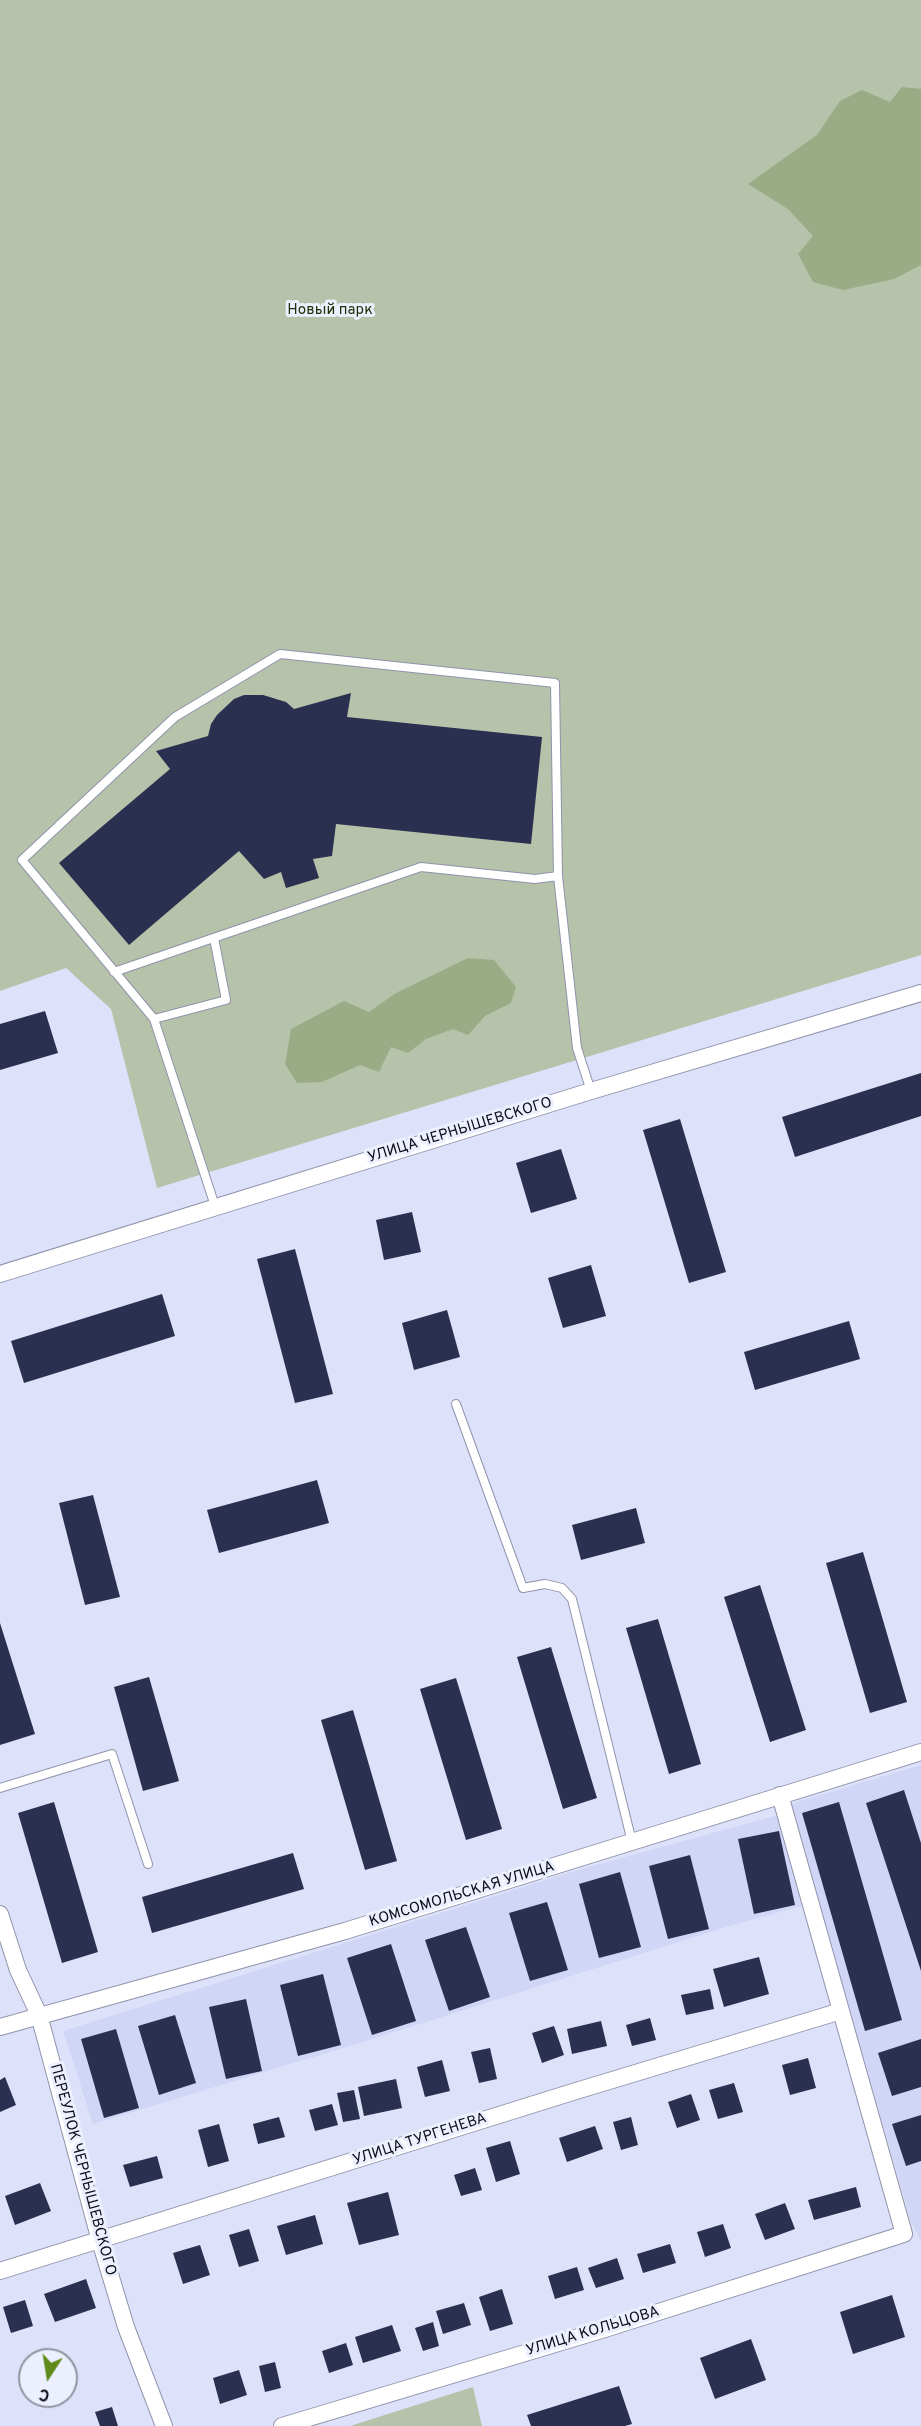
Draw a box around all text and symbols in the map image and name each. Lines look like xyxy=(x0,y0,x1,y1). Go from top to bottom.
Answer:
park label: Новый парк xyxy=(287,302,373,320)
street label: УЛИЦА ЧЕРНЫШЕВСКОГО xyxy=(366,1094,554,1168)
street label: КОМСОМОЛЬСКАЯ УЛИЦА xyxy=(367,1858,557,1932)
street label: ПЕРЕУЛОК ЧЕРНЫШЕВСКОГО xyxy=(45,2062,119,2278)
street label: УЛИЦА ТУРГЕНЕВА xyxy=(351,2110,489,2170)
street label: УЛИЦА КОЛЬЦОВА xyxy=(524,2303,662,2361)
north arrow xyxy=(18,2348,78,2408)
text: С xyxy=(38,2383,52,2404)

